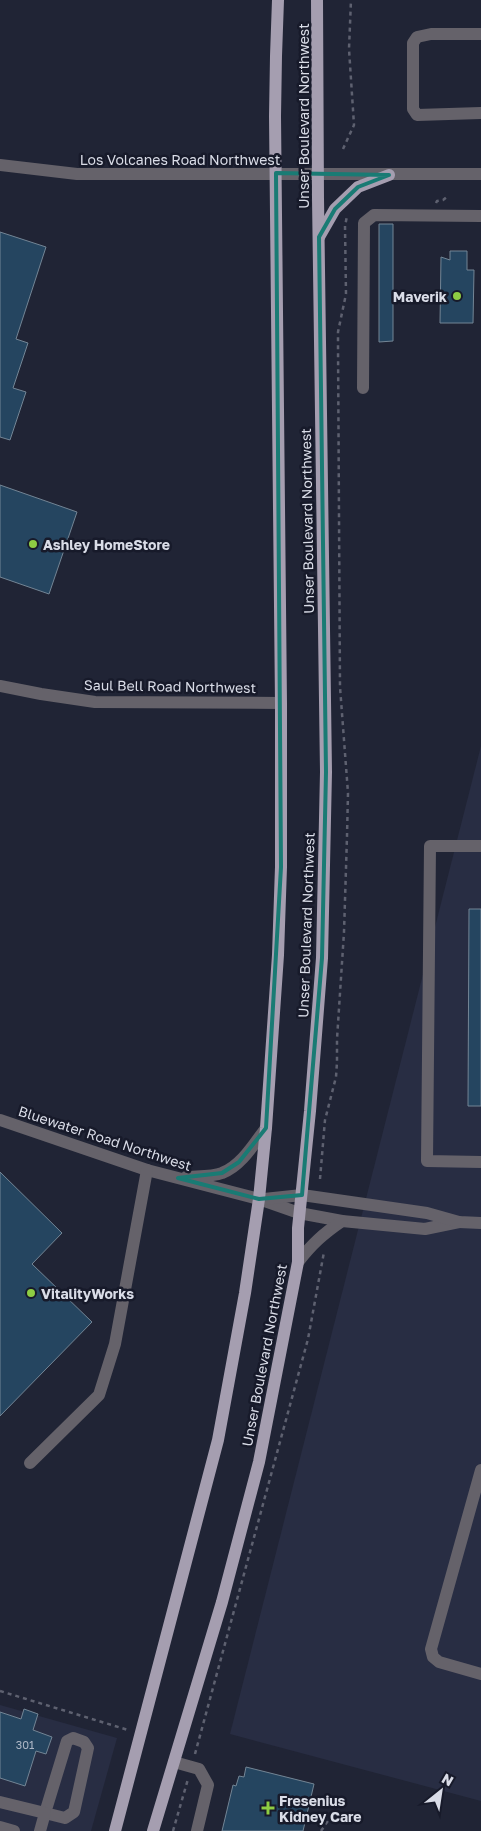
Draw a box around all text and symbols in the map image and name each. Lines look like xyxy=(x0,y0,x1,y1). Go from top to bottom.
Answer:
street label: Unser Boulevard Northwest xyxy=(295,23,312,209)
street label: Los Volcanes Road Northwest xyxy=(80,151,280,168)
place label: Maverik xyxy=(393,288,447,305)
marker: Maverik xyxy=(451,290,463,302)
street label: Unser Boulevard Northwest xyxy=(297,428,317,614)
place label: Ashley HomeStore xyxy=(43,536,170,553)
marker: Ashley HomeStore xyxy=(27,538,39,550)
street label: Saul Bell Road Northwest xyxy=(84,676,256,696)
street label: Unser Boulevard Northwest xyxy=(294,832,318,1018)
street label: Bluewater Road Northwest xyxy=(16,1102,194,1174)
street label: Unser Boulevard Northwest xyxy=(238,1262,290,1448)
place label: VitalityWorks xyxy=(41,1285,134,1302)
marker: VitalityWorks xyxy=(25,1287,37,1299)
house number: 301 xyxy=(16,1738,34,1751)
north arrow xyxy=(416,1766,466,1816)
text: N xyxy=(439,1769,457,1789)
place label: Fresenius Kidney Care xyxy=(279,1792,362,1825)
marker: Fresenius Kidney Care xyxy=(261,1801,275,1815)

